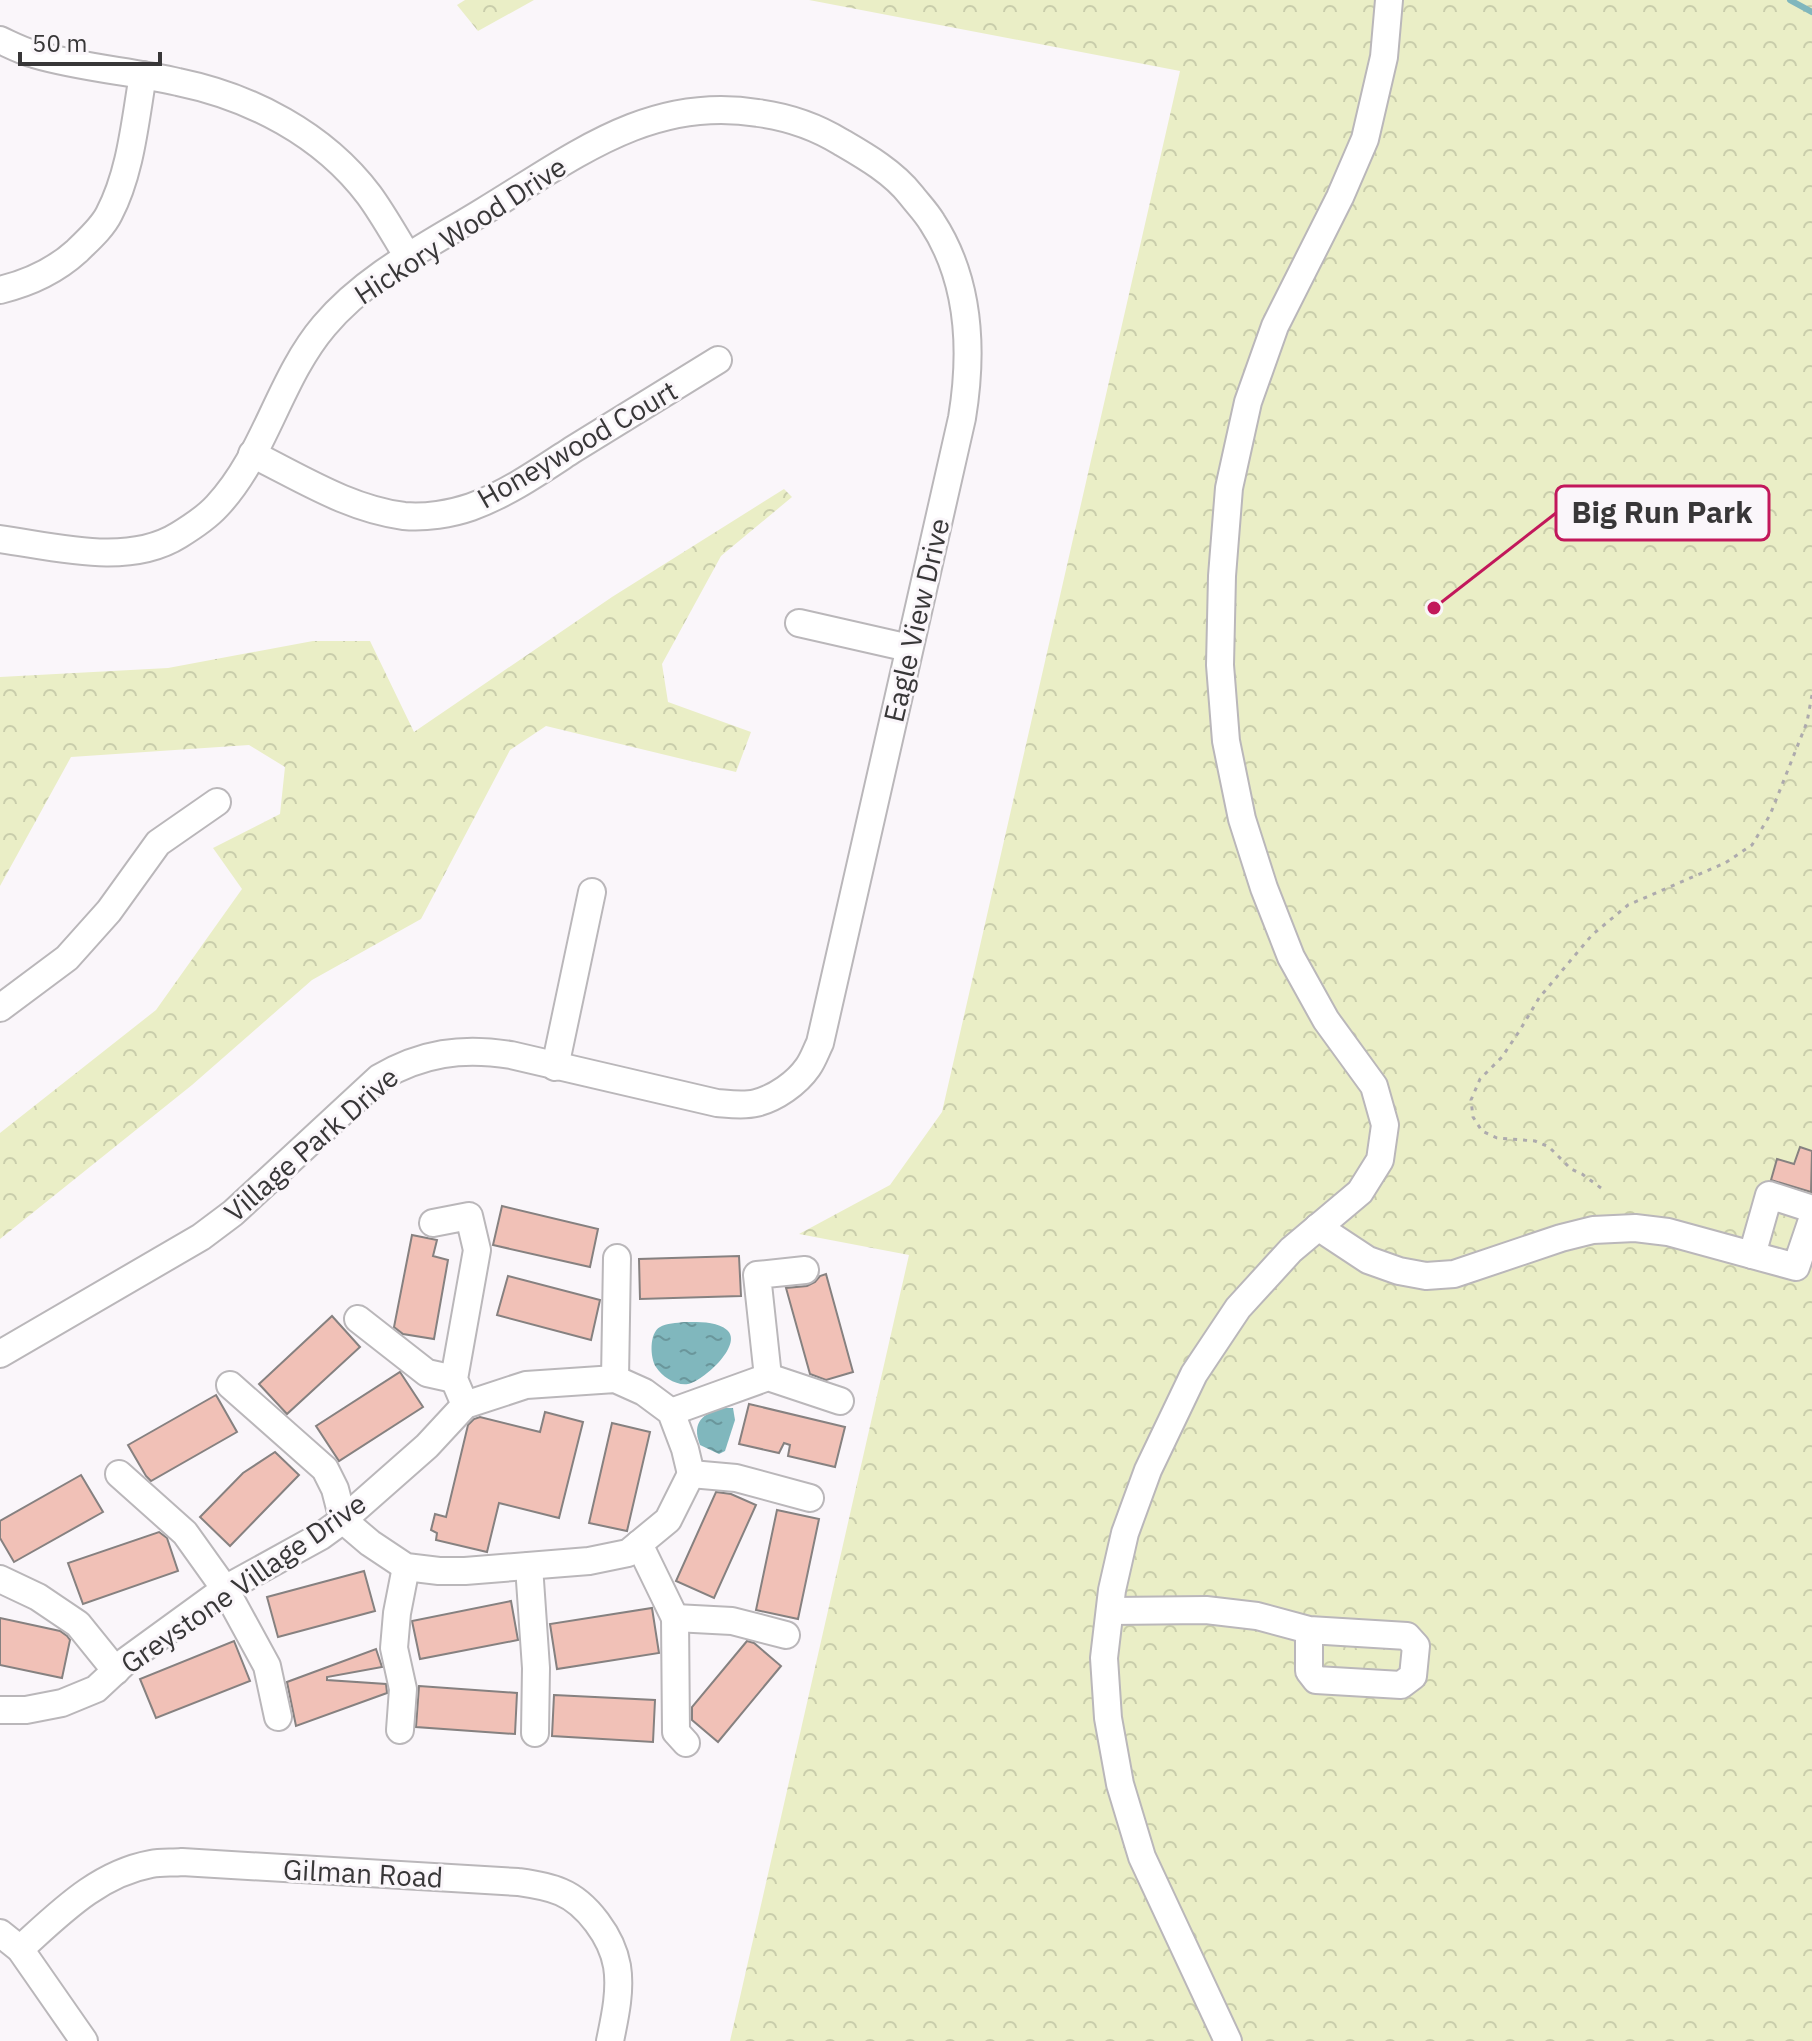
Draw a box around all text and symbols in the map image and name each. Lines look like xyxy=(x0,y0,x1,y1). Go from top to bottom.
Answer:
scale bar xyxy=(20,16,160,66)
text: 50 m xyxy=(32,27,87,59)
street label: Hickory Wood Drive xyxy=(347,148,573,312)
street label: Honeywood Court xyxy=(470,372,684,516)
callout: Big Run Park xyxy=(1556,486,1769,540)
text: Big Run Park xyxy=(1571,492,1753,531)
street label: Eagle View Drive xyxy=(875,514,957,726)
street label: Village Park Drive xyxy=(216,1058,406,1230)
street label: Greystone Village Drive xyxy=(113,1484,373,1682)
street label: Gilman Road xyxy=(282,1850,444,1896)

